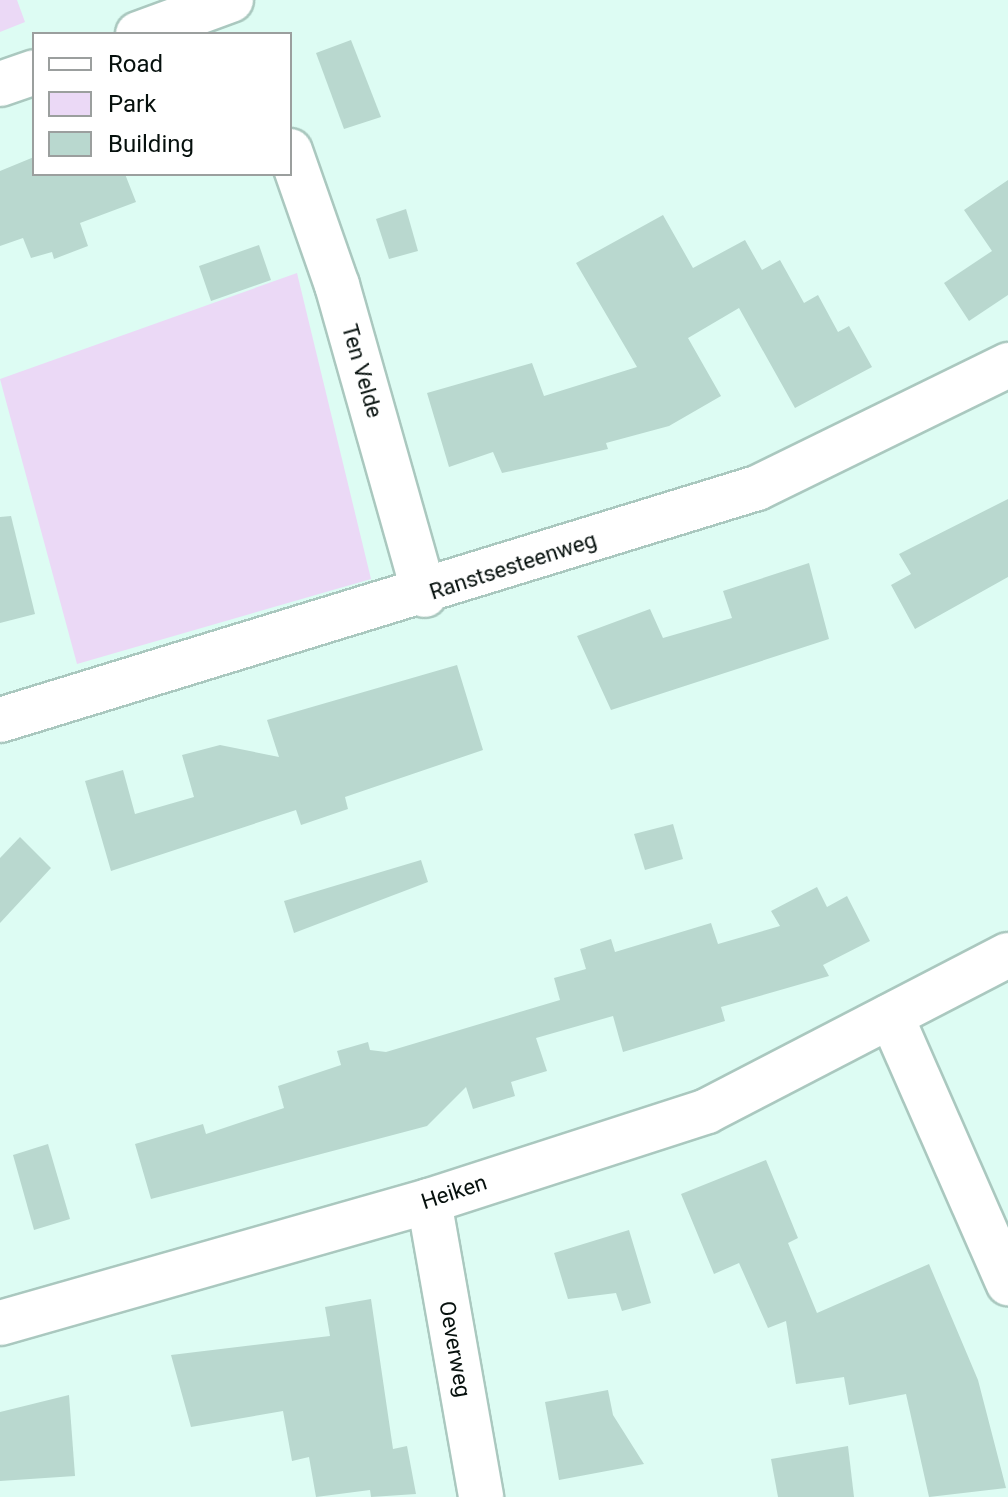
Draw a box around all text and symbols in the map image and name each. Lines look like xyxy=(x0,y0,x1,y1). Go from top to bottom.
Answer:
legend xyxy=(32,32,292,176)
text: Road xyxy=(108,50,163,78)
text: Park xyxy=(108,90,156,118)
text: Building xyxy=(108,130,194,158)
street label: Ten Velde xyxy=(336,321,388,421)
street label: Ranstsesteenweg xyxy=(426,527,600,605)
street label: Heiken xyxy=(418,1169,490,1215)
street label: Oeverweg xyxy=(434,1299,476,1399)

